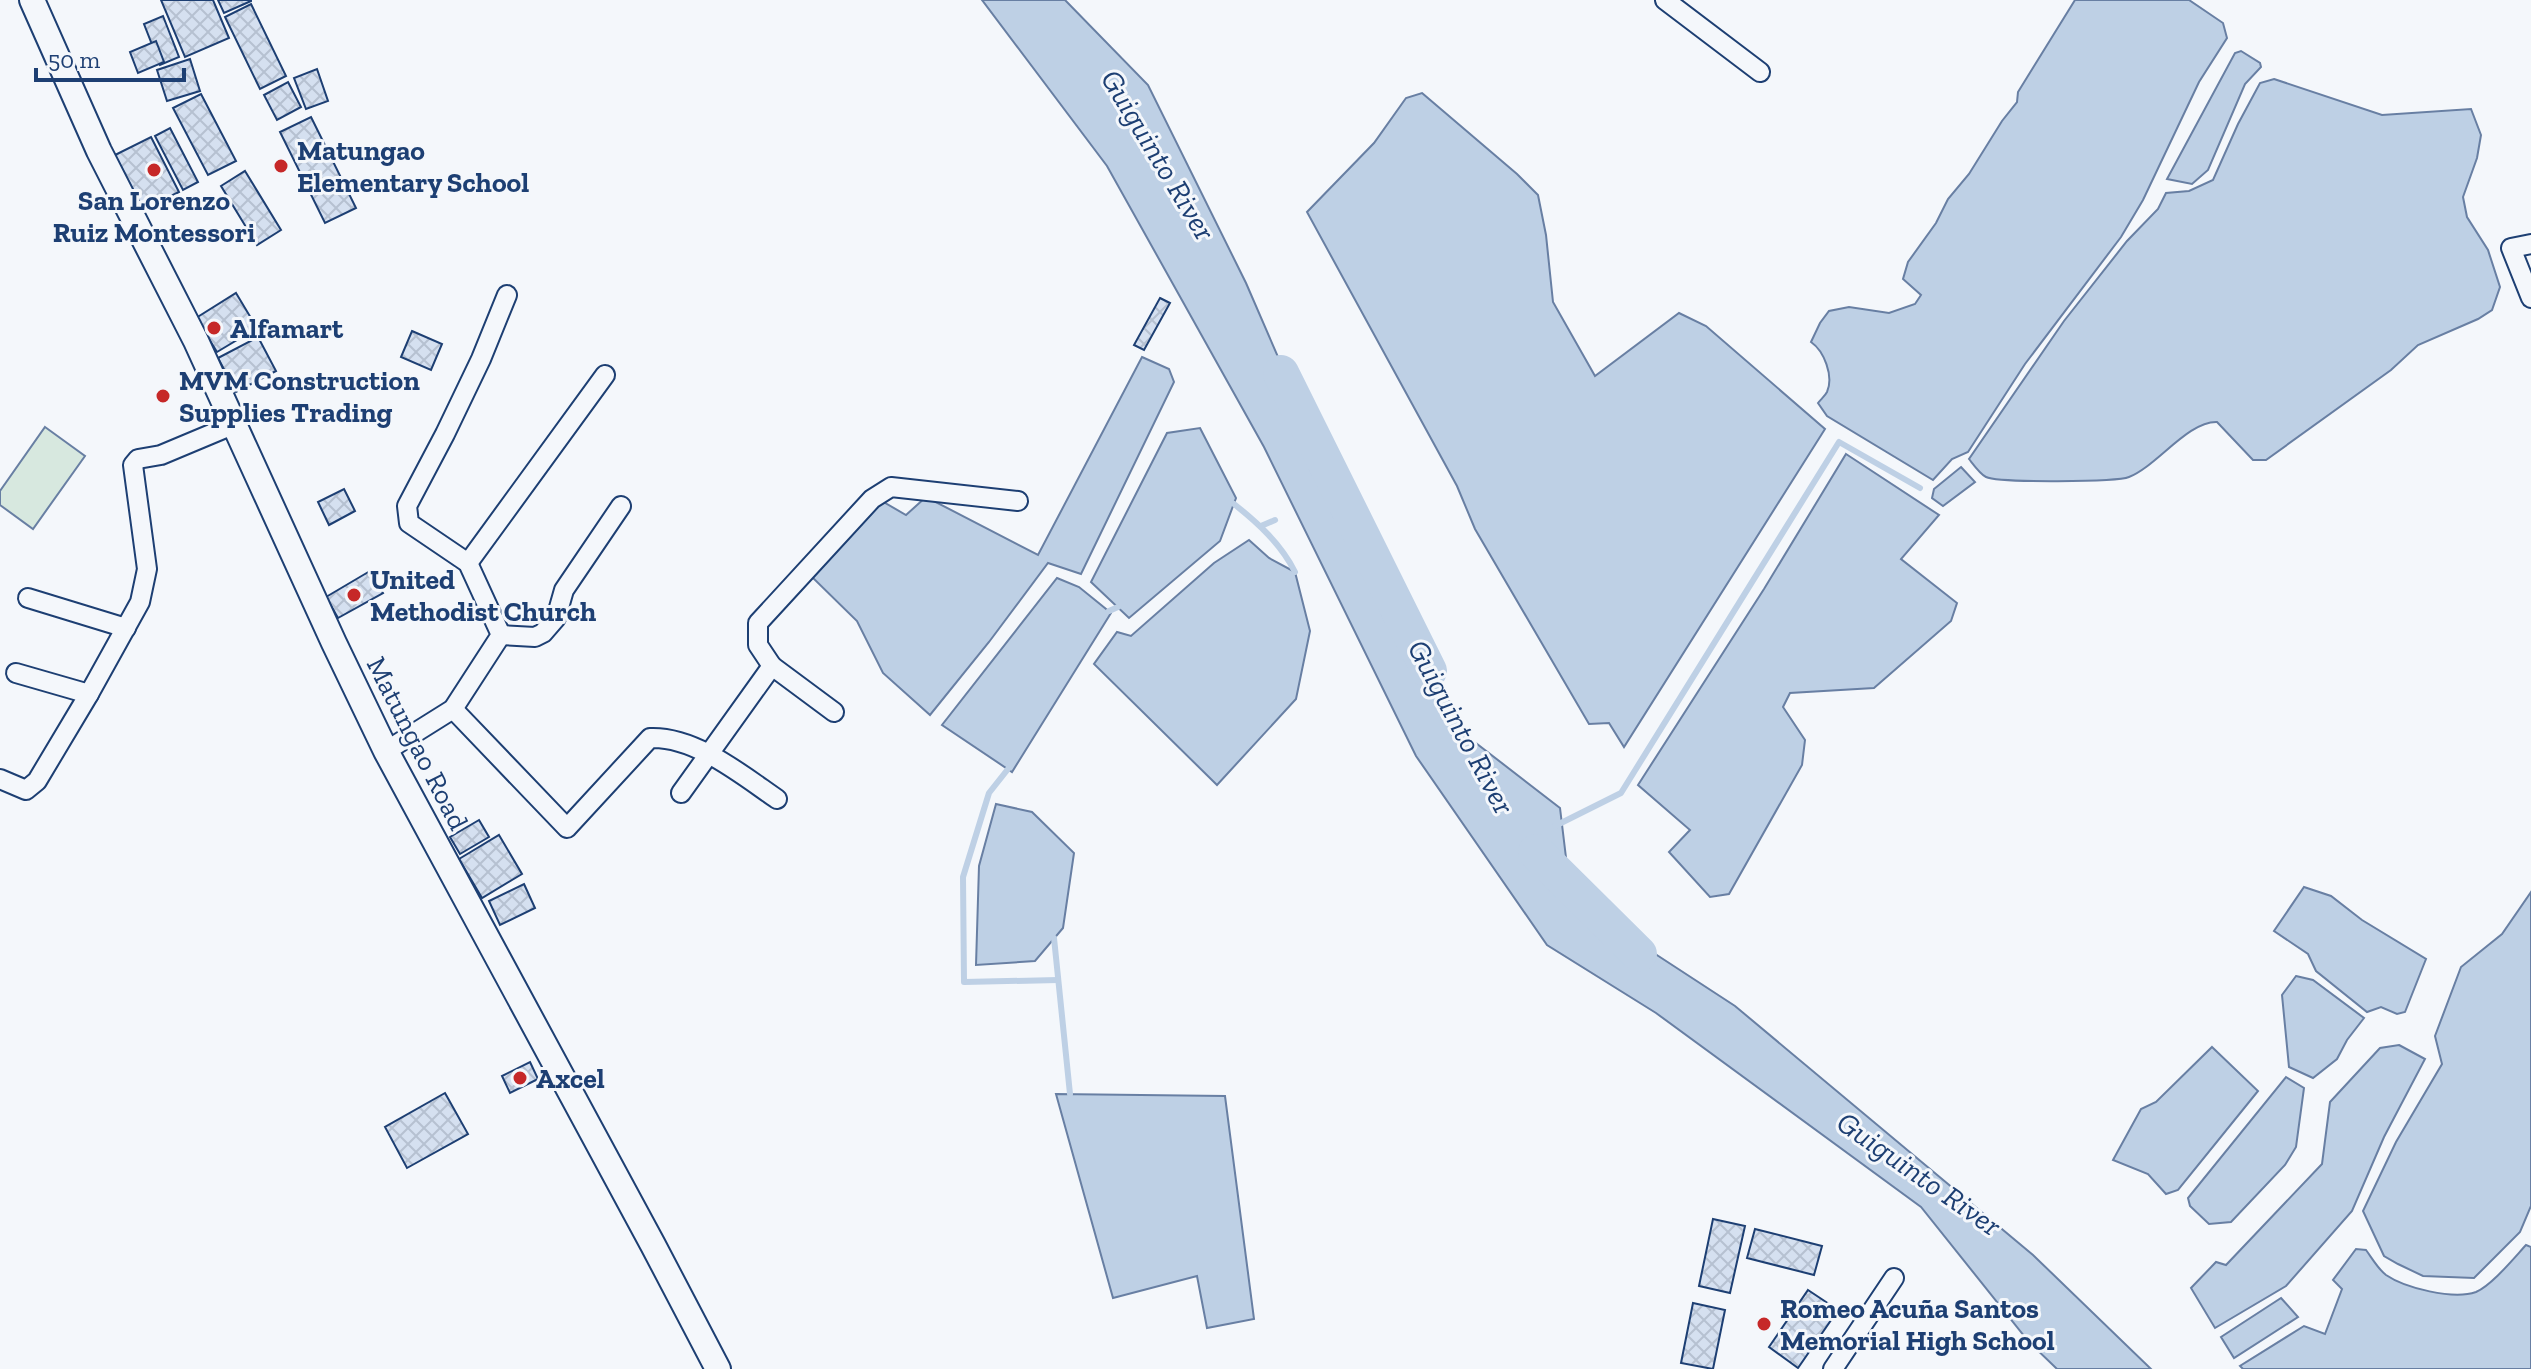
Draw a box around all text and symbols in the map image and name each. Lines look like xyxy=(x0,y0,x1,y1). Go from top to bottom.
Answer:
scale bar xyxy=(36,32,184,82)
text: 50 m xyxy=(48,45,101,74)
water label: Guiguinto River xyxy=(1093,63,1223,247)
place label: Matungao Elementary School xyxy=(297,134,529,199)
marker: Matungao Elementary School xyxy=(272,157,290,175)
marker: San Lorenzo Ruiz Montessori xyxy=(145,161,163,179)
place label: San Lorenzo Ruiz Montessori xyxy=(53,184,255,249)
place label: Alfamart xyxy=(230,312,344,345)
marker: Alfamart xyxy=(205,319,223,337)
place label: MVM Construction Supplies Trading xyxy=(179,364,420,429)
marker: MVM Construction Supplies Trading xyxy=(154,387,172,405)
place label: United Methodist Church xyxy=(370,563,596,628)
marker: United Methodist Church xyxy=(345,586,363,604)
water label: Guiguinto River xyxy=(1400,634,1522,821)
street label: Matungao Road xyxy=(360,651,475,835)
place label: Axcel xyxy=(536,1062,605,1095)
marker: Axcel xyxy=(511,1069,529,1087)
water label: Guiguinto River xyxy=(1830,1104,2009,1244)
place label: Romeo Acuña Santos Memorial High School xyxy=(1780,1292,2055,1357)
marker: Romeo Acuña Santos Memorial High School xyxy=(1755,1315,1773,1333)

